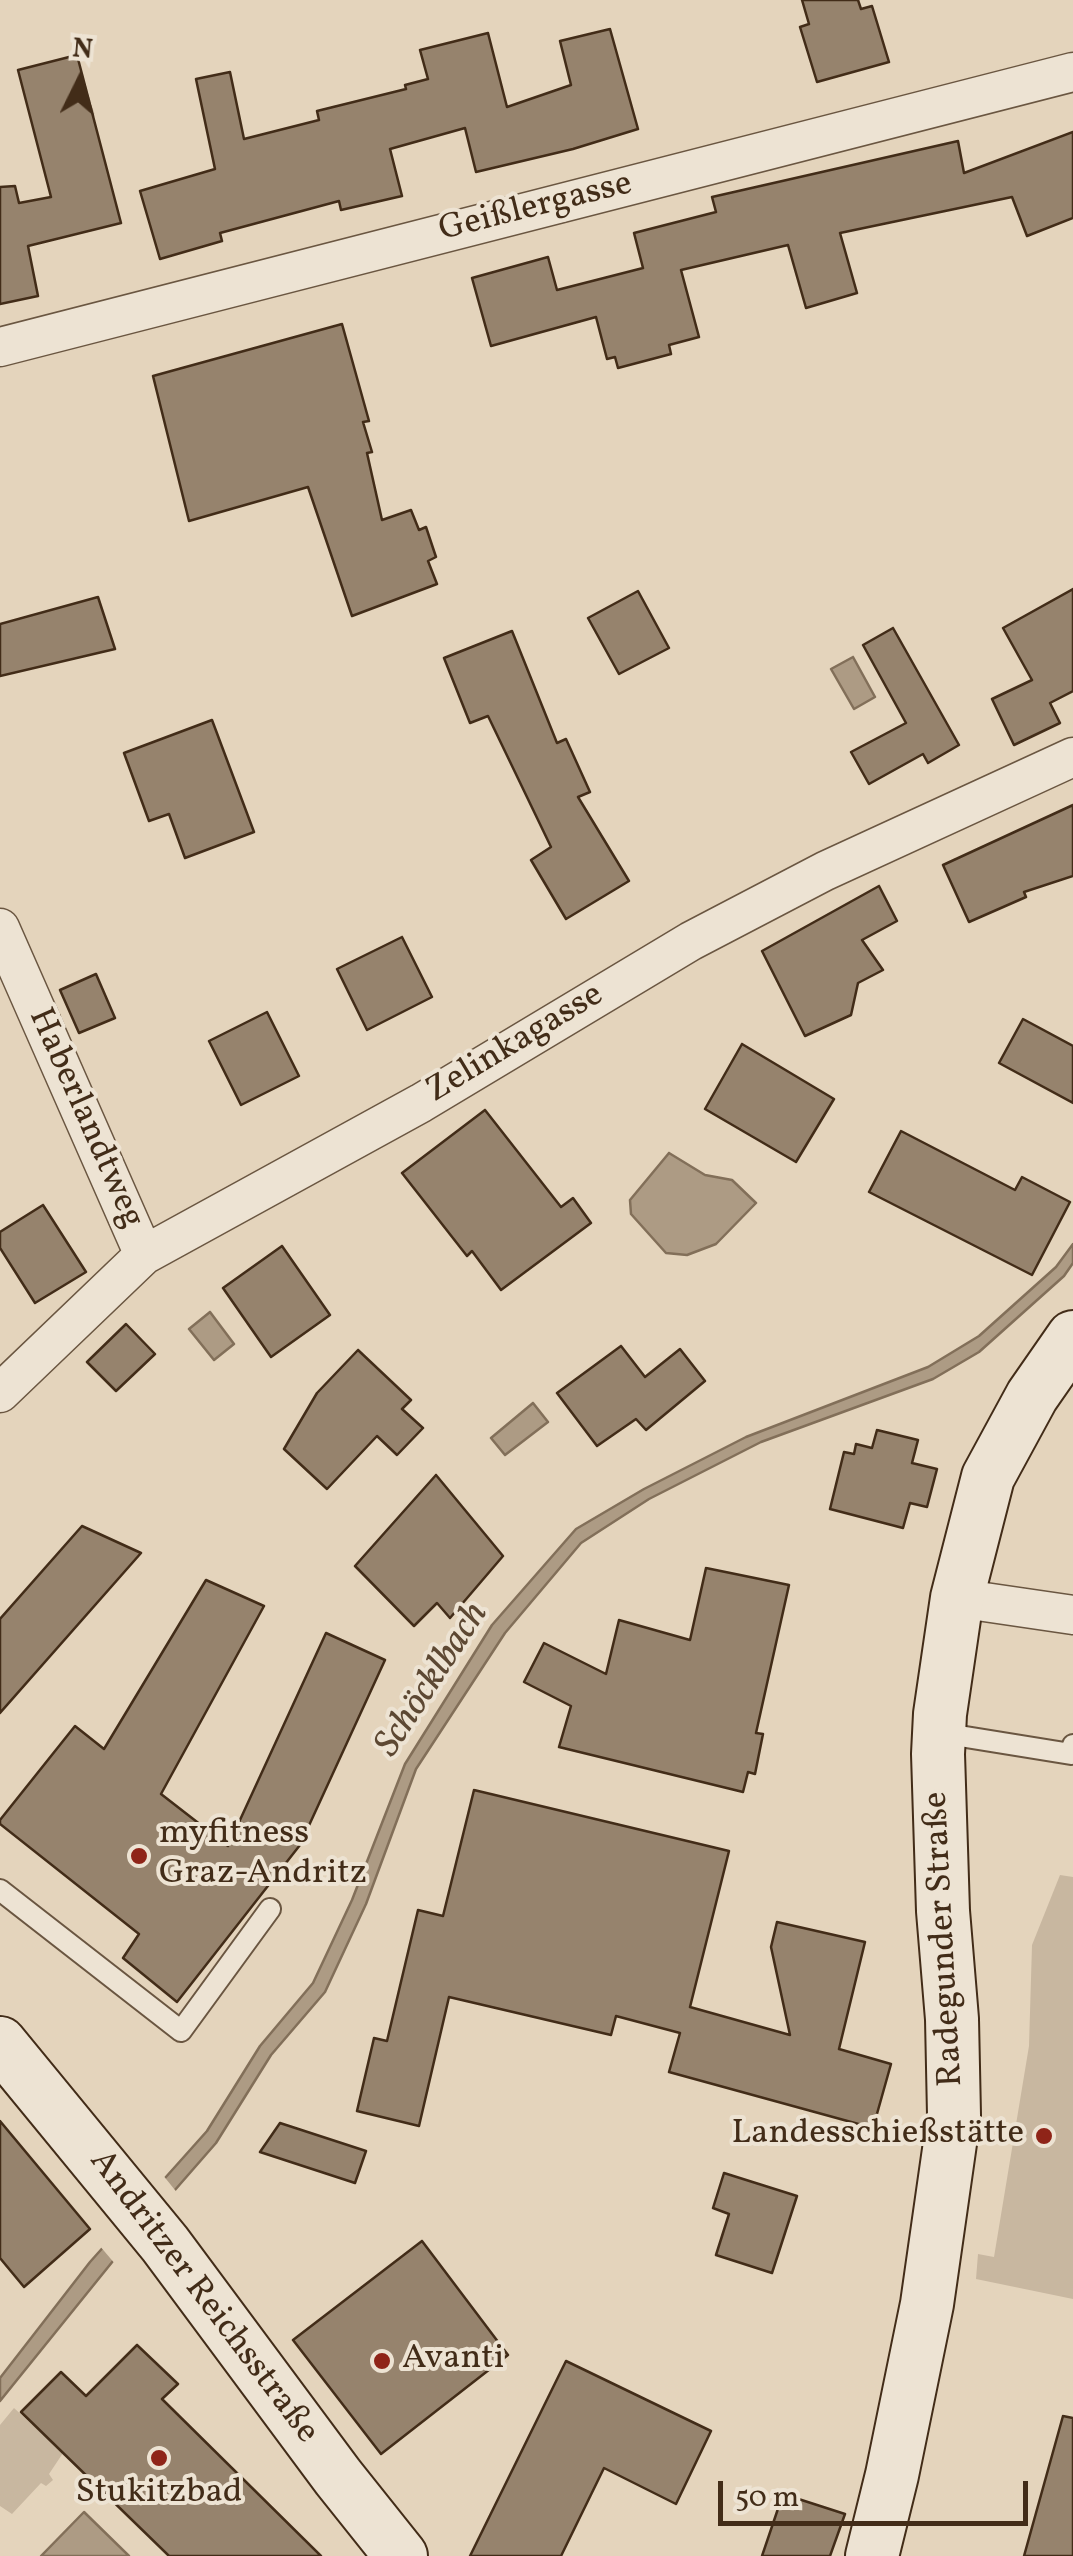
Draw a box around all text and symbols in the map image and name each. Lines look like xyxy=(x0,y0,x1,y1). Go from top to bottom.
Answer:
text: N xyxy=(71,29,94,70)
north arrow xyxy=(30,30,130,130)
street label: Geißlergasse xyxy=(435,165,637,253)
street label: Zelinkagasse xyxy=(420,976,612,1114)
street label: Haberlandtweg xyxy=(17,1003,151,1235)
water label: Schöcklbach xyxy=(367,1595,501,1767)
street label: Radegunder Straße xyxy=(917,1790,975,2088)
place label: myfitness Graz-Andritz xyxy=(159,1815,367,1897)
marker: myfitness Graz-Andritz xyxy=(128,1845,150,1867)
place label: Landesschießstätte xyxy=(731,2115,1024,2157)
marker: Landesschießstätte xyxy=(1033,2125,1055,2147)
street label: Andritzer Reichsstraße xyxy=(78,2143,326,2453)
place label: Avanti xyxy=(402,2340,504,2382)
marker: Avanti xyxy=(371,2350,393,2372)
marker: Stukitzbad xyxy=(148,2447,170,2469)
scale bar xyxy=(723,2461,1033,2523)
place label: Stukitzbad xyxy=(75,2474,243,2516)
text: 50 m xyxy=(735,2477,799,2519)

